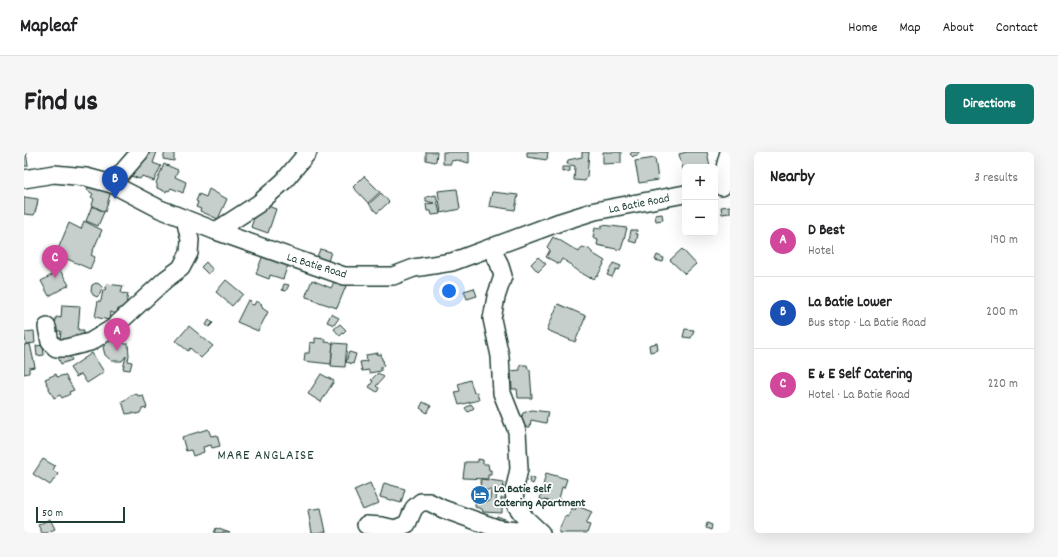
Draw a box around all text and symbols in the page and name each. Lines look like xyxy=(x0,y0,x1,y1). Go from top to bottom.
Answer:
text: Mapleaf xyxy=(20,14,77,41)
text: Home xyxy=(848,18,877,38)
text: Map xyxy=(899,18,921,38)
text: About xyxy=(943,18,974,38)
text: Contact xyxy=(996,18,1038,38)
text: Find us xyxy=(24,84,98,124)
button: Directions xyxy=(945,84,1034,124)
map controls xyxy=(682,164,718,236)
button: + xyxy=(682,164,718,200)
pin: B xyxy=(102,166,128,199)
text: Nearby xyxy=(770,166,814,190)
text: 3 results xyxy=(974,169,1018,188)
street label: La Batie Road xyxy=(607,190,671,219)
button: − xyxy=(682,200,718,236)
text: D Best xyxy=(808,220,845,242)
text: A xyxy=(779,231,787,250)
text: 190 m xyxy=(990,231,1018,250)
text: Hotel xyxy=(808,242,834,261)
pin: C xyxy=(42,245,68,278)
street label: La Batie Road xyxy=(285,249,349,284)
your location xyxy=(439,281,459,301)
text: La Batie Lower xyxy=(808,292,892,314)
text: B xyxy=(780,303,786,322)
text: 200 m xyxy=(986,303,1018,322)
text: Bus stop · La Batie Road xyxy=(808,314,926,333)
pin: A xyxy=(104,318,130,351)
text: E & E Self Catering xyxy=(808,364,912,386)
text: C xyxy=(780,375,786,394)
text: 220 m xyxy=(988,375,1018,394)
text: Hotel · La Batie Road xyxy=(808,386,910,405)
district label: MARE ANGLAISE xyxy=(217,446,315,466)
place label: La Batie Self Catering Apartment xyxy=(494,481,586,512)
hotel icon: La Batie Self Catering Apartment xyxy=(469,484,491,506)
scale bar xyxy=(36,505,125,524)
text: 50 m xyxy=(42,506,63,522)

